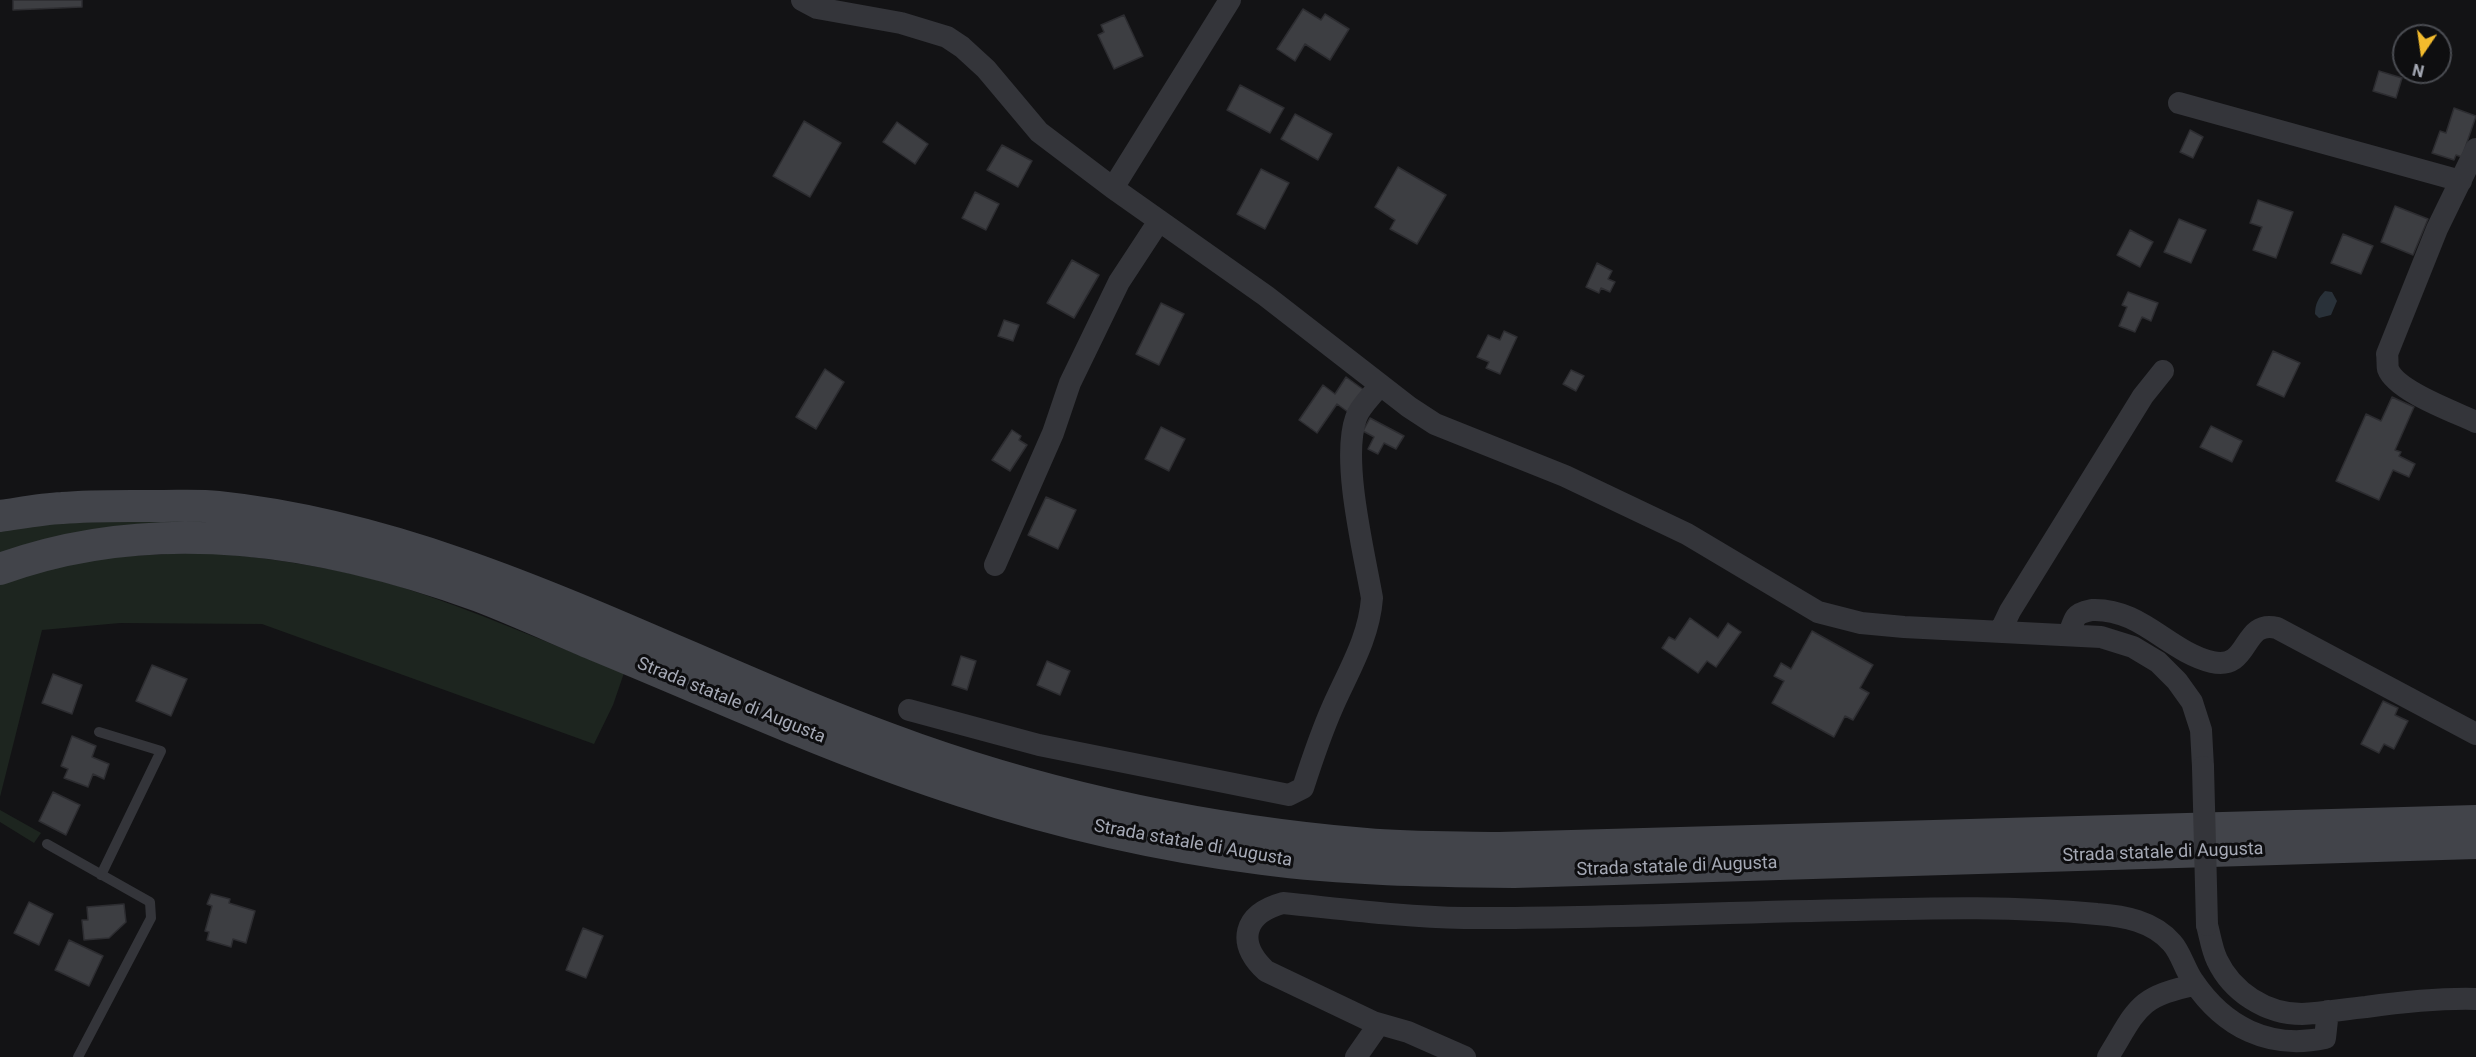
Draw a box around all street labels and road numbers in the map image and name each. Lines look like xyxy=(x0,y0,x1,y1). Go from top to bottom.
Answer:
street label: Strada statale di Augusta xyxy=(634,653,828,749)
street label: Strada statale di Augusta xyxy=(1092,816,1294,872)
street label: Strada statale di Augusta xyxy=(2062,839,2264,867)
street label: Strada statale di Augusta xyxy=(1576,853,1778,881)

